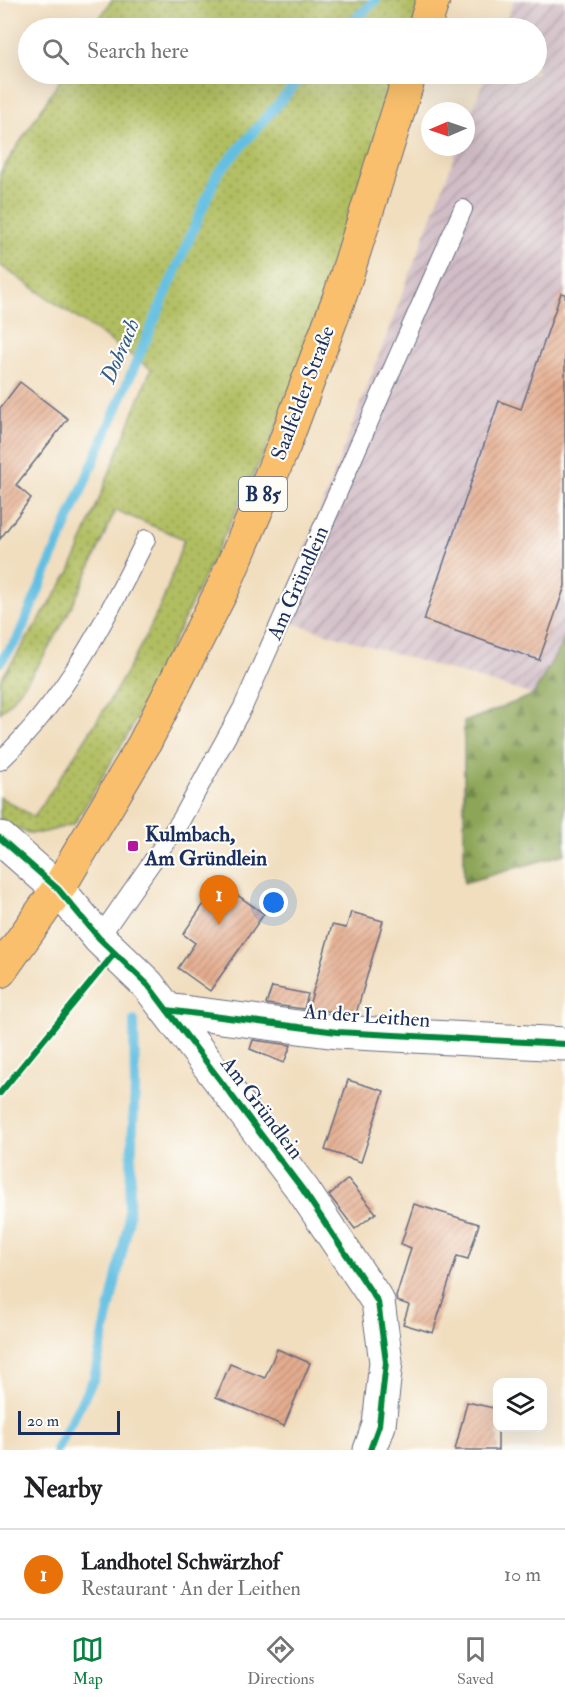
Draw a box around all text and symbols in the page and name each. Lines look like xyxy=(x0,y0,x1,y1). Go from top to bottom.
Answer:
search box xyxy=(18,18,547,84)
icon: search xyxy=(39,35,72,68)
text: Search here xyxy=(87,37,189,65)
north arrow xyxy=(421,102,475,156)
water label: Dobrach xyxy=(94,314,146,388)
street label: Saalfelder Straße xyxy=(265,322,341,464)
road number: B 85 xyxy=(239,477,287,511)
street label: Am Gründlein xyxy=(260,522,335,645)
place label: Kulmbach, Am Gründlein xyxy=(144,821,267,872)
marker: Kulmbach, Am Gründlein xyxy=(126,839,140,853)
pin: 1 xyxy=(200,876,238,925)
your location xyxy=(259,888,288,917)
street label: An der Leithen xyxy=(302,998,431,1034)
street label: Am Gründlein xyxy=(214,1050,310,1165)
map controls xyxy=(493,1378,547,1432)
button: layers xyxy=(493,1378,547,1432)
scale bar xyxy=(18,1408,120,1436)
text: 20 m xyxy=(27,1411,59,1431)
text: Nearby xyxy=(24,1473,102,1505)
text: Landhotel Schwärzhof xyxy=(81,1548,280,1576)
text: 1 xyxy=(40,1562,47,1587)
text: 10 m xyxy=(504,1562,541,1587)
text: Restaurant · An der Leithen xyxy=(81,1576,301,1601)
tab: Map xyxy=(71,1633,104,1689)
tab: Directions xyxy=(247,1633,314,1689)
tab: Saved xyxy=(457,1633,494,1689)

